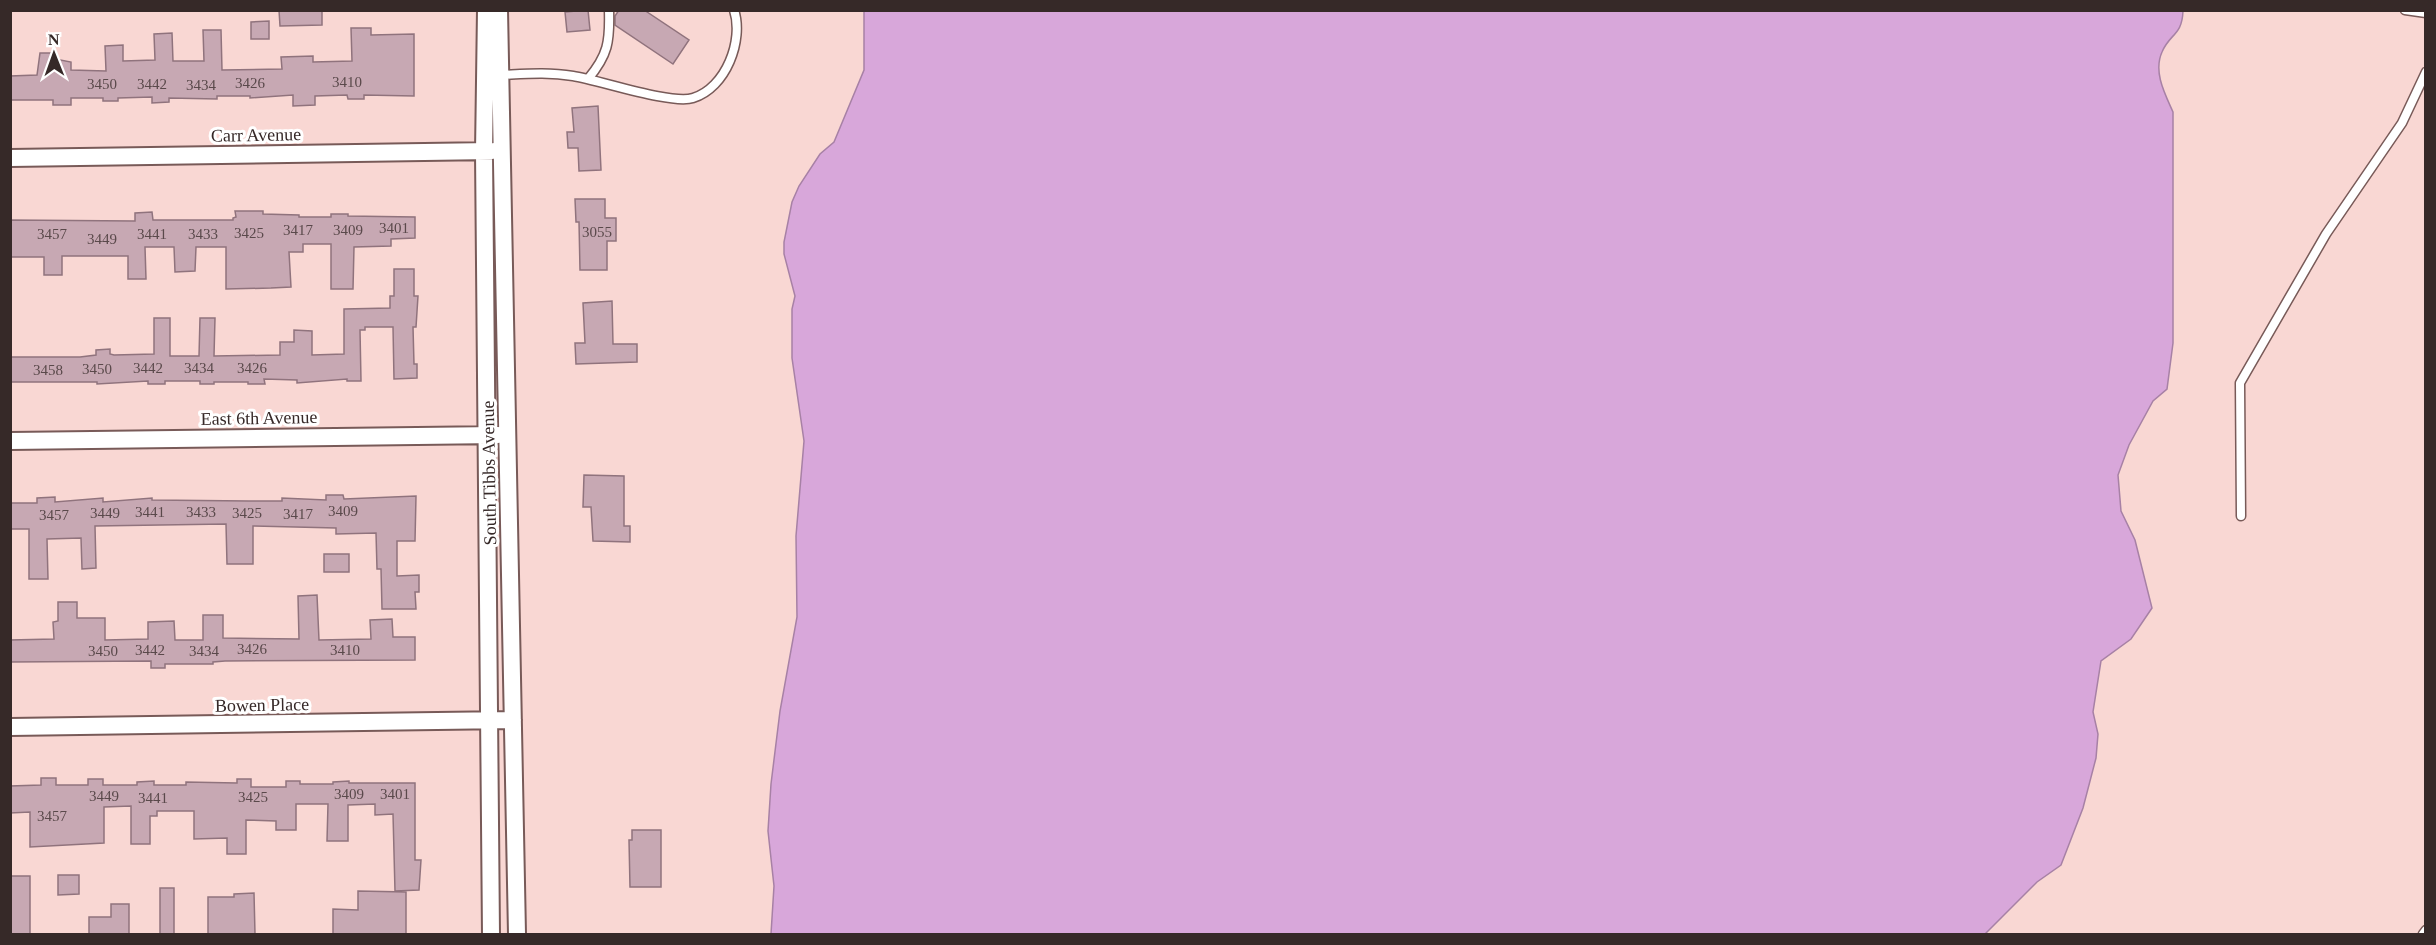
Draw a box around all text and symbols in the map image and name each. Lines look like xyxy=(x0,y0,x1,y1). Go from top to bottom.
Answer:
north arrow xyxy=(24,24,84,84)
text: N xyxy=(48,31,60,48)
house number: 3410 xyxy=(332,74,362,90)
house number: 3426 xyxy=(235,75,266,91)
house number: 3450 xyxy=(87,76,117,92)
house number: 3442 xyxy=(137,76,167,92)
house number: 3434 xyxy=(186,77,217,93)
street label: Carr Avenue xyxy=(211,124,301,146)
house number: 3401 xyxy=(379,220,409,236)
house number: 3417 xyxy=(283,222,314,238)
house number: 3409 xyxy=(333,222,363,238)
house number: 3055 xyxy=(582,224,612,240)
house number: 3425 xyxy=(234,225,264,241)
house number: 3457 xyxy=(37,226,68,242)
house number: 3441 xyxy=(137,226,167,242)
house number: 3433 xyxy=(188,226,218,242)
house number: 3449 xyxy=(87,231,117,247)
house number: 3442 xyxy=(133,360,163,376)
house number: 3434 xyxy=(184,360,215,376)
house number: 3426 xyxy=(237,360,268,376)
house number: 3450 xyxy=(82,361,112,377)
house number: 3458 xyxy=(33,362,63,378)
street label: South Tibbs Avenue xyxy=(478,400,500,546)
street label: East 6th Avenue xyxy=(201,407,317,429)
house number: 3409 xyxy=(328,503,358,519)
house number: 3441 xyxy=(135,504,165,520)
house number: 3433 xyxy=(186,504,216,520)
house number: 3449 xyxy=(90,505,120,521)
house number: 3425 xyxy=(232,505,262,521)
house number: 3417 xyxy=(283,506,314,522)
house number: 3457 xyxy=(39,507,70,523)
house number: 3426 xyxy=(237,641,268,657)
house number: 3442 xyxy=(135,642,165,658)
house number: 3410 xyxy=(330,642,360,658)
house number: 3450 xyxy=(88,643,118,659)
house number: 3434 xyxy=(189,643,220,659)
street label: Bowen Place xyxy=(215,694,309,716)
house number: 3409 xyxy=(334,786,364,802)
house number: 3401 xyxy=(380,786,410,802)
house number: 3449 xyxy=(89,788,119,804)
house number: 3425 xyxy=(238,789,268,805)
house number: 3441 xyxy=(138,790,168,806)
house number: 3457 xyxy=(37,808,68,824)

